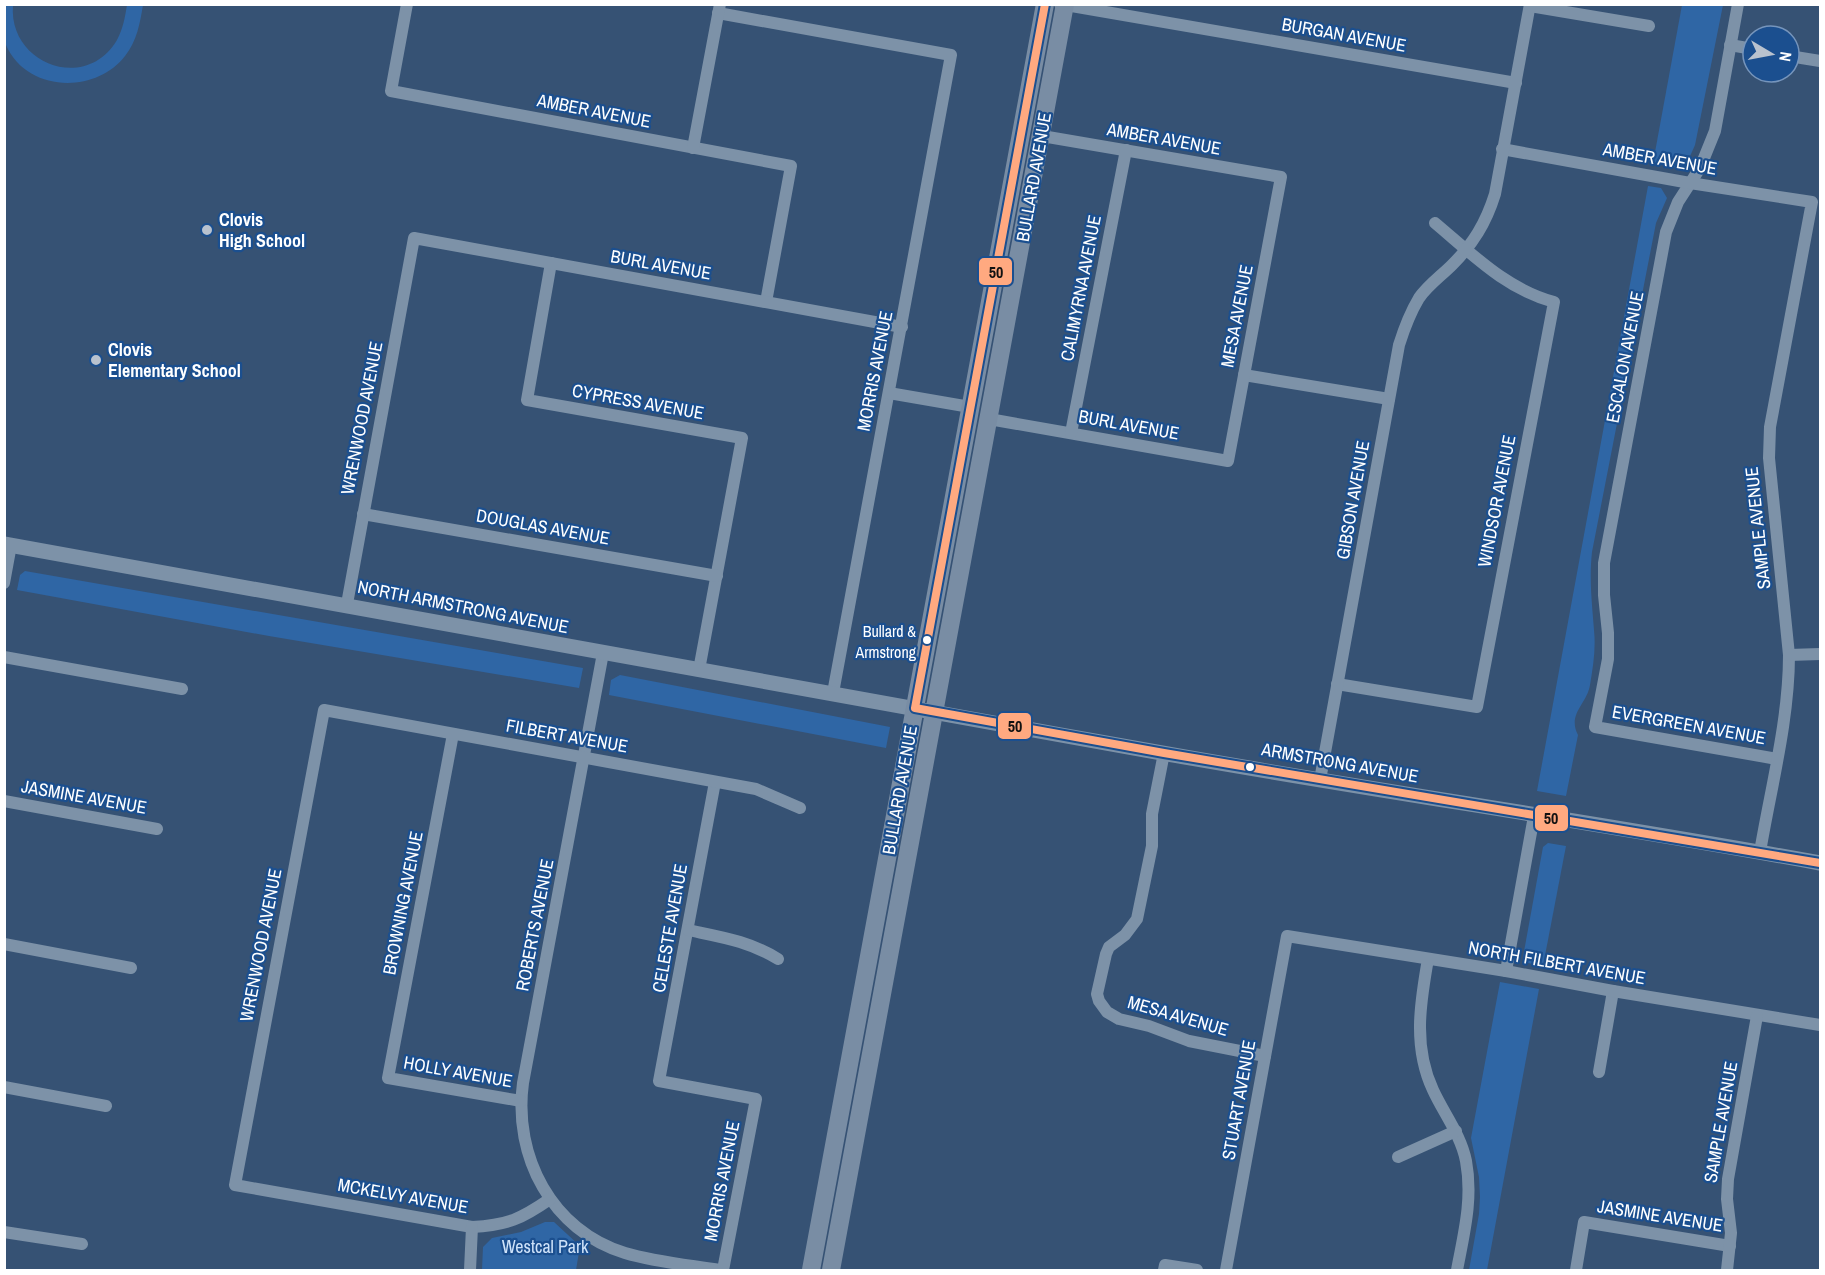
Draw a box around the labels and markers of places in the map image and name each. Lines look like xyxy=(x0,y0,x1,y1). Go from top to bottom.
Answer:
place label: Clovis High School xyxy=(219,207,305,253)
marker: Clovis High School xyxy=(200,223,214,237)
place label: Clovis Elementary School xyxy=(108,337,241,383)
marker: Clovis Elementary School xyxy=(89,353,103,367)
place label: Bullard & Armstrong xyxy=(854,620,917,663)
marker: Bullard & Armstrong xyxy=(921,634,933,646)
unlabelled marker xyxy=(1244,761,1256,773)

